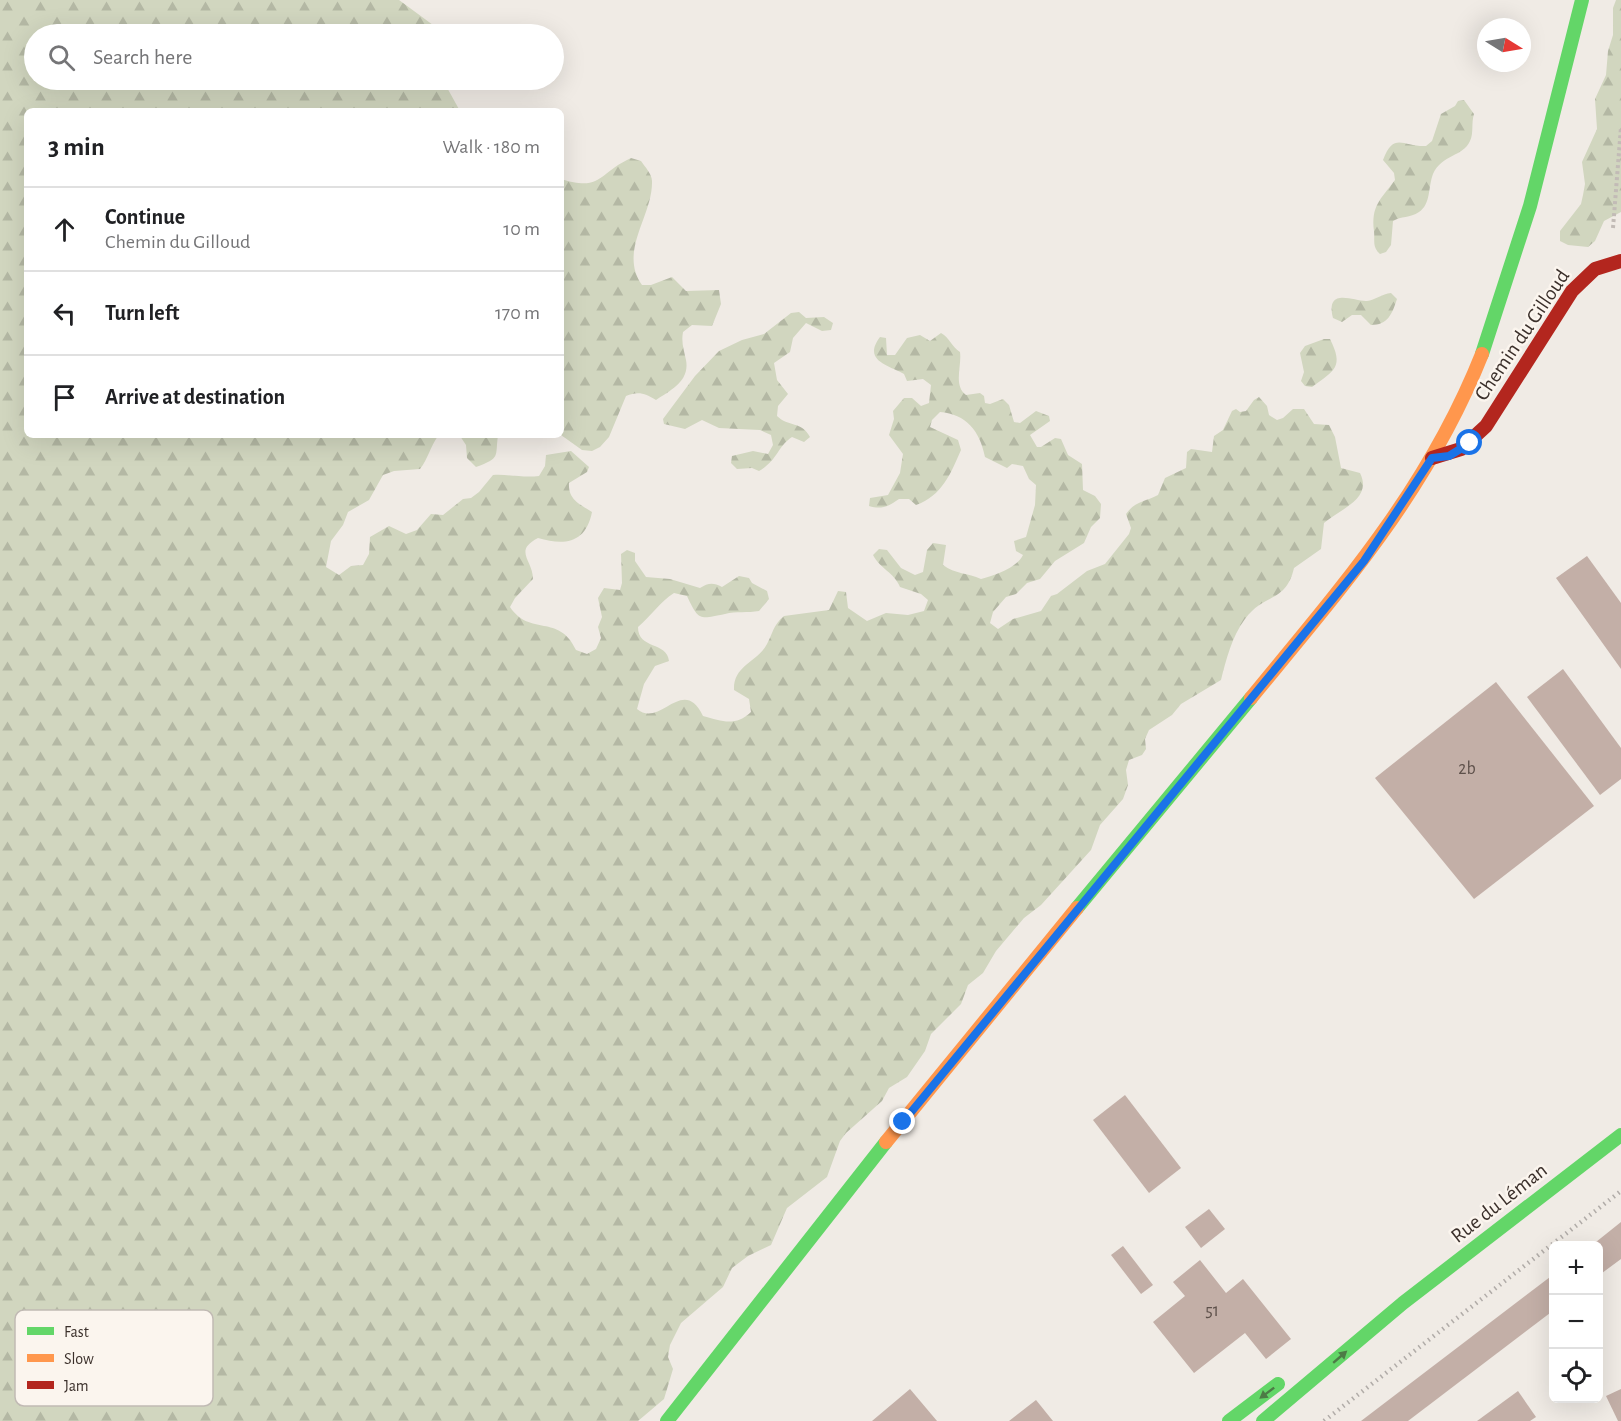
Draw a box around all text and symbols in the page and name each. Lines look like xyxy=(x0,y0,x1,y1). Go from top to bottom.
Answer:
north arrow xyxy=(1477,18,1531,72)
search box xyxy=(24,24,564,90)
icon: search xyxy=(45,41,78,74)
text: Search here xyxy=(93,46,192,68)
text: 3 min xyxy=(48,134,105,160)
text: Walk · 180 m xyxy=(443,137,540,157)
text: Continue xyxy=(105,206,185,228)
icon: ahead xyxy=(48,213,81,246)
text: 10 m xyxy=(503,219,540,239)
text: Chemin du Gilloud xyxy=(105,232,250,252)
street label: Chemin du Gilloud xyxy=(1471,266,1573,404)
icon: left xyxy=(48,297,81,330)
text: Turn left xyxy=(105,302,179,324)
text: 170 m xyxy=(495,303,540,323)
icon: arrive xyxy=(48,381,81,414)
text: Arrive at destination xyxy=(105,386,285,408)
route start xyxy=(1456,429,1482,455)
house number: 2b xyxy=(1458,760,1476,778)
route end xyxy=(889,1108,915,1134)
street label: Rue du Léman xyxy=(1447,1159,1551,1247)
map controls xyxy=(1549,1241,1603,1403)
button: + xyxy=(1549,1241,1603,1295)
button: − xyxy=(1549,1295,1603,1349)
house number: 51 xyxy=(1205,1302,1219,1320)
legend xyxy=(15,1310,213,1406)
text: Fast xyxy=(64,1324,89,1340)
button: locate xyxy=(1549,1349,1603,1403)
one-way arrow xyxy=(1333,1350,1348,1364)
text: Slow xyxy=(64,1351,94,1367)
text: Jam xyxy=(64,1378,89,1394)
one-way arrow xyxy=(1259,1386,1274,1398)

